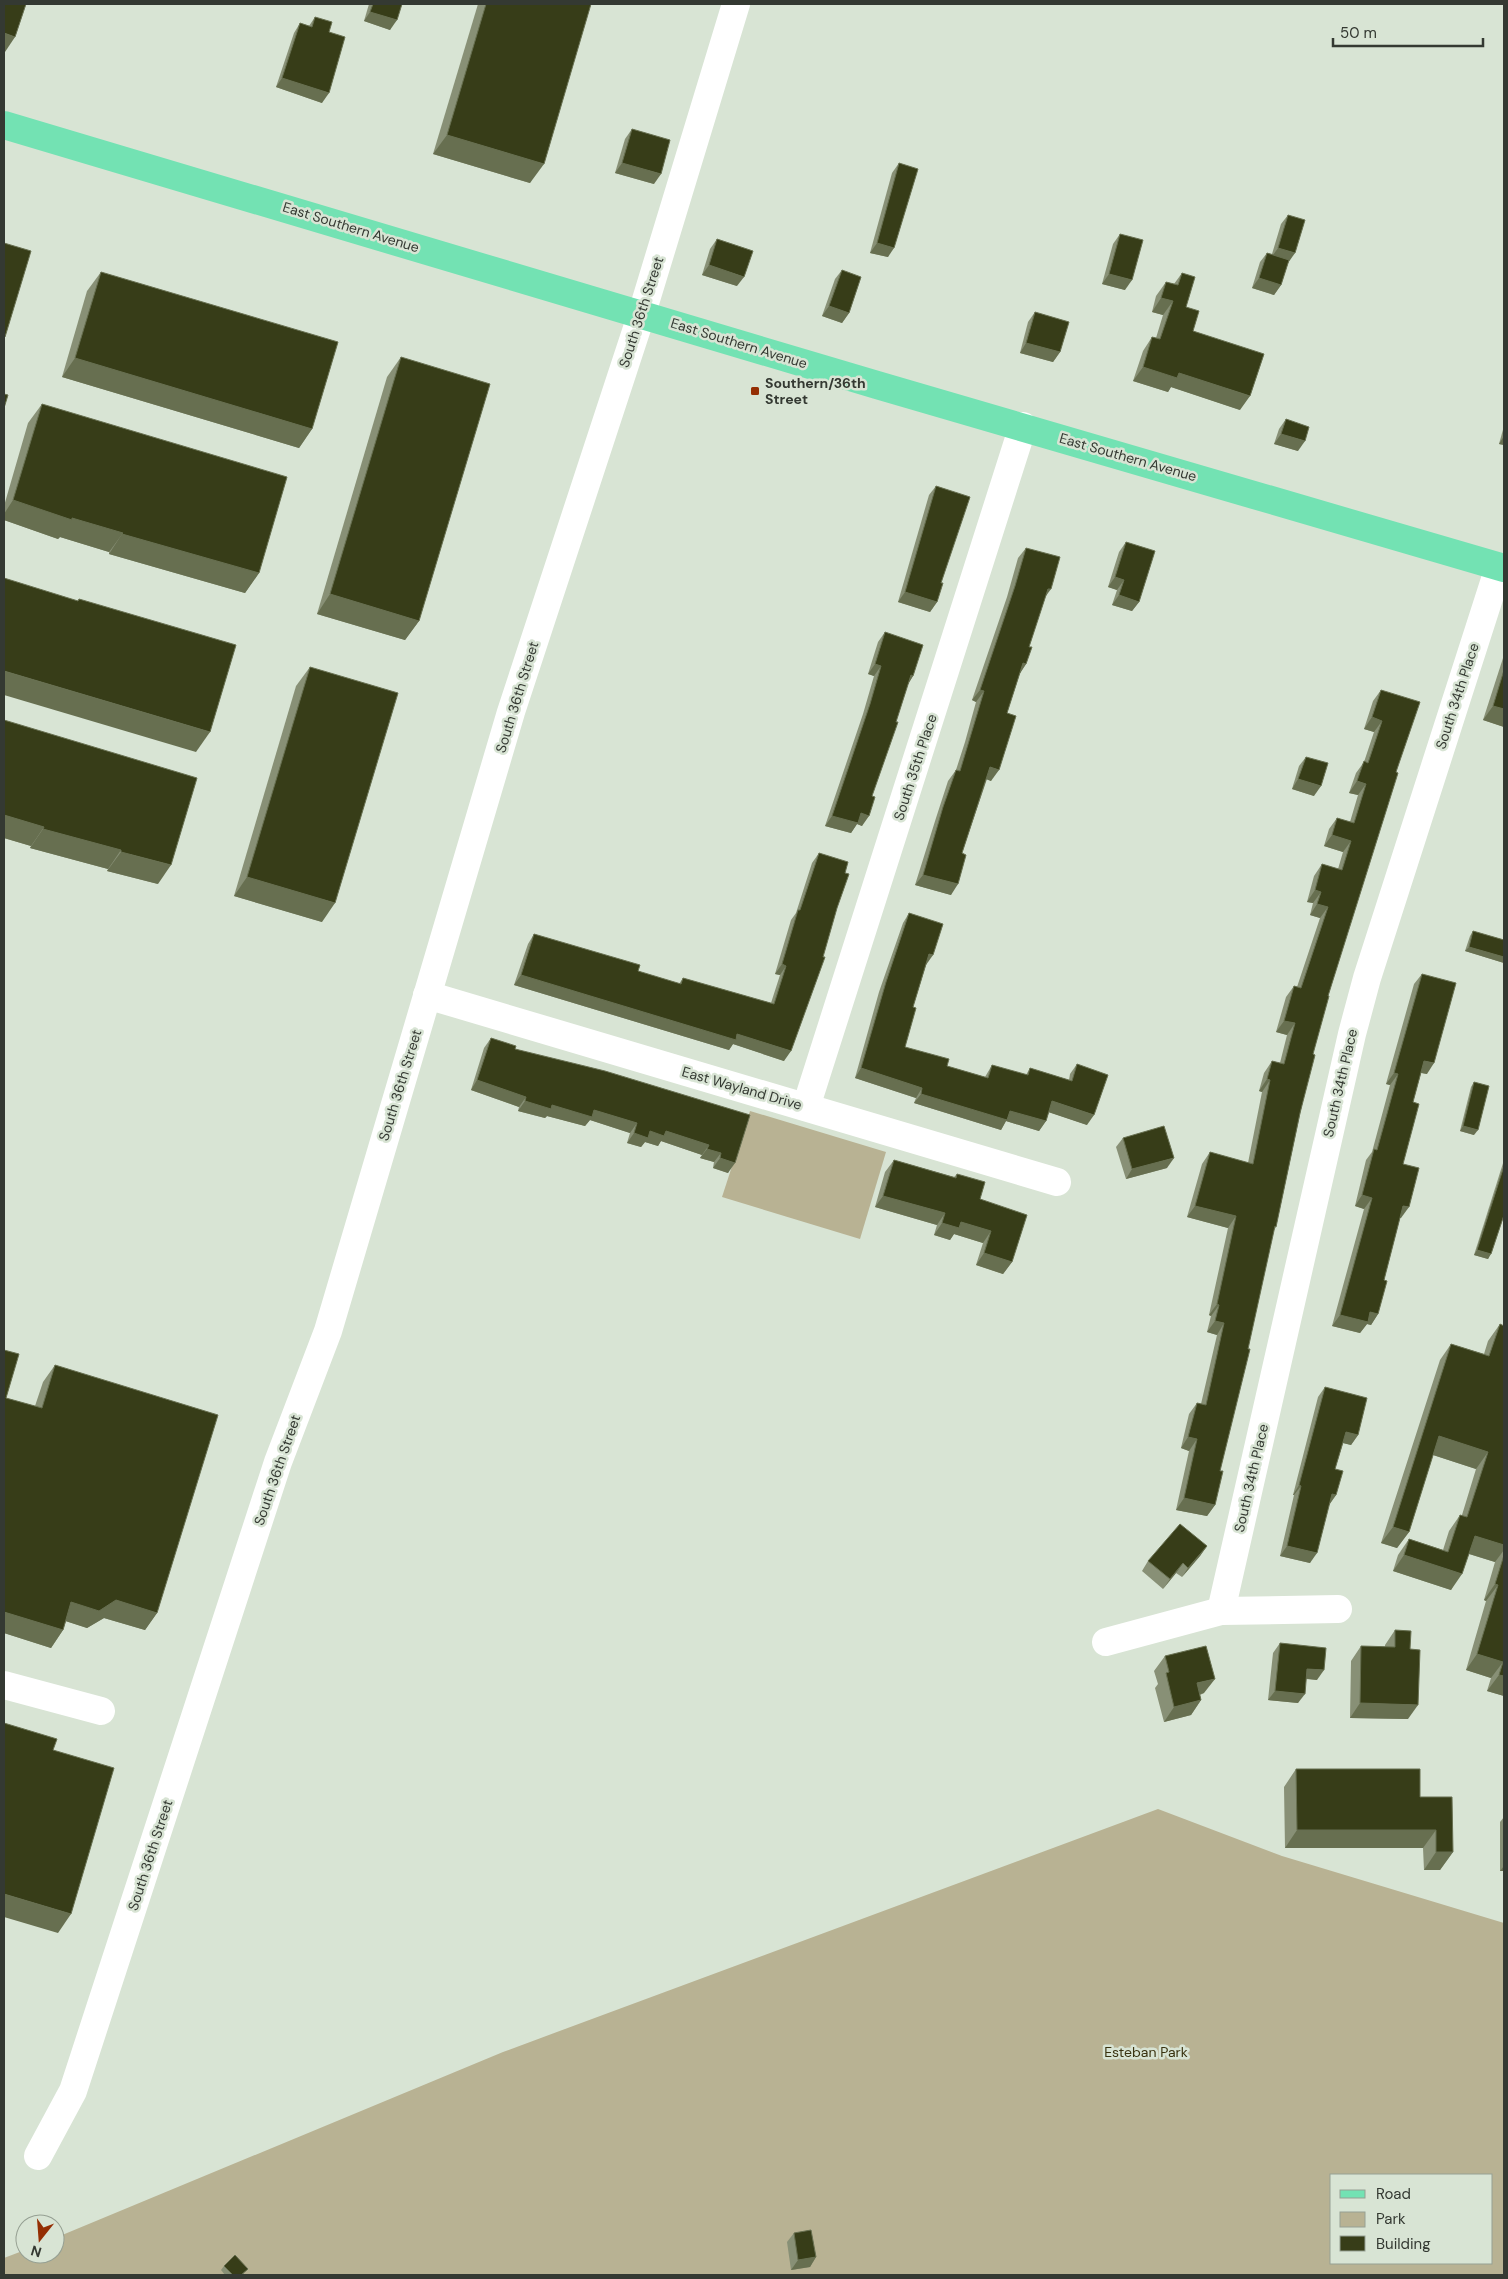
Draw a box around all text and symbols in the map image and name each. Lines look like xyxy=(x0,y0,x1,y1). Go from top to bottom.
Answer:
scale bar xyxy=(1333,15,1483,47)
text: 50 m xyxy=(1340,23,1377,43)
street label: East Southern Avenue xyxy=(281,198,422,256)
street label: South 36th Street xyxy=(615,254,667,370)
street label: East Southern Avenue xyxy=(669,314,810,372)
place label: Southern/36th Street xyxy=(765,374,866,408)
marker: Southern/36th Street xyxy=(749,385,761,397)
street label: East Southern Avenue xyxy=(1057,429,1199,485)
street label: South 36th Street xyxy=(491,639,543,755)
street label: South 34th Place xyxy=(1431,641,1483,751)
street label: South 35th Place xyxy=(889,712,941,822)
street label: South 36th Street xyxy=(374,1027,426,1143)
street label: South 34th Place xyxy=(1319,1027,1361,1139)
street label: East Wayland Drive xyxy=(680,1062,804,1114)
street label: South 36th Street xyxy=(250,1412,304,1528)
street label: South 34th Place xyxy=(1230,1422,1272,1534)
street label: South 36th Street xyxy=(124,1797,176,1913)
park label: Esteban Park xyxy=(1104,2043,1188,2061)
legend xyxy=(1330,2174,1493,2264)
text: Road xyxy=(1376,2184,1411,2204)
text: Park xyxy=(1376,2209,1406,2229)
north arrow xyxy=(15,2214,65,2264)
text: Building xyxy=(1376,2234,1431,2254)
text: N xyxy=(29,2241,44,2262)

